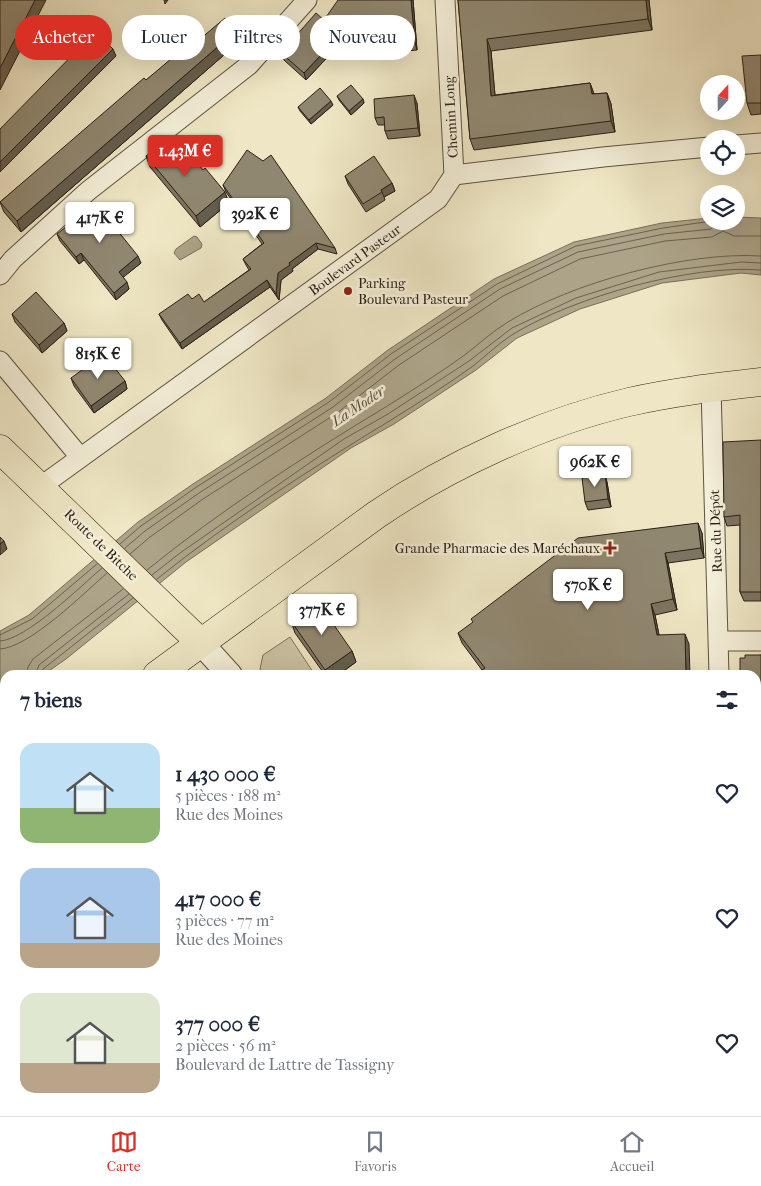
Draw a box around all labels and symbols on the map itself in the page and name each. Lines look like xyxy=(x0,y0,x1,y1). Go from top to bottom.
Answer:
street label: Chemin Long xyxy=(440,75,462,158)
north arrow xyxy=(700,75,745,120)
pin: 1.43M € xyxy=(139,134,231,177)
pin: 392K € xyxy=(214,198,296,240)
pin: 417K € xyxy=(59,202,141,244)
street label: Boulevard Pasteur xyxy=(305,221,405,299)
place label: Parking Boulevard Pasteur xyxy=(358,275,468,308)
marker: Parking Boulevard Pasteur xyxy=(342,285,354,297)
pin: 815K € xyxy=(57,338,139,380)
water label: La Moder xyxy=(327,381,389,431)
pin: 962K € xyxy=(554,446,636,488)
street label: Rue du Dépôt xyxy=(706,489,726,573)
street label: Route de Bitche xyxy=(60,505,142,585)
place label: Grande Pharmacie des Maréchaux xyxy=(395,540,601,557)
marker: Grande Pharmacie des Maréchaux xyxy=(604,542,616,554)
pin: 570K € xyxy=(547,568,629,611)
pin: 377K € xyxy=(281,594,363,636)

